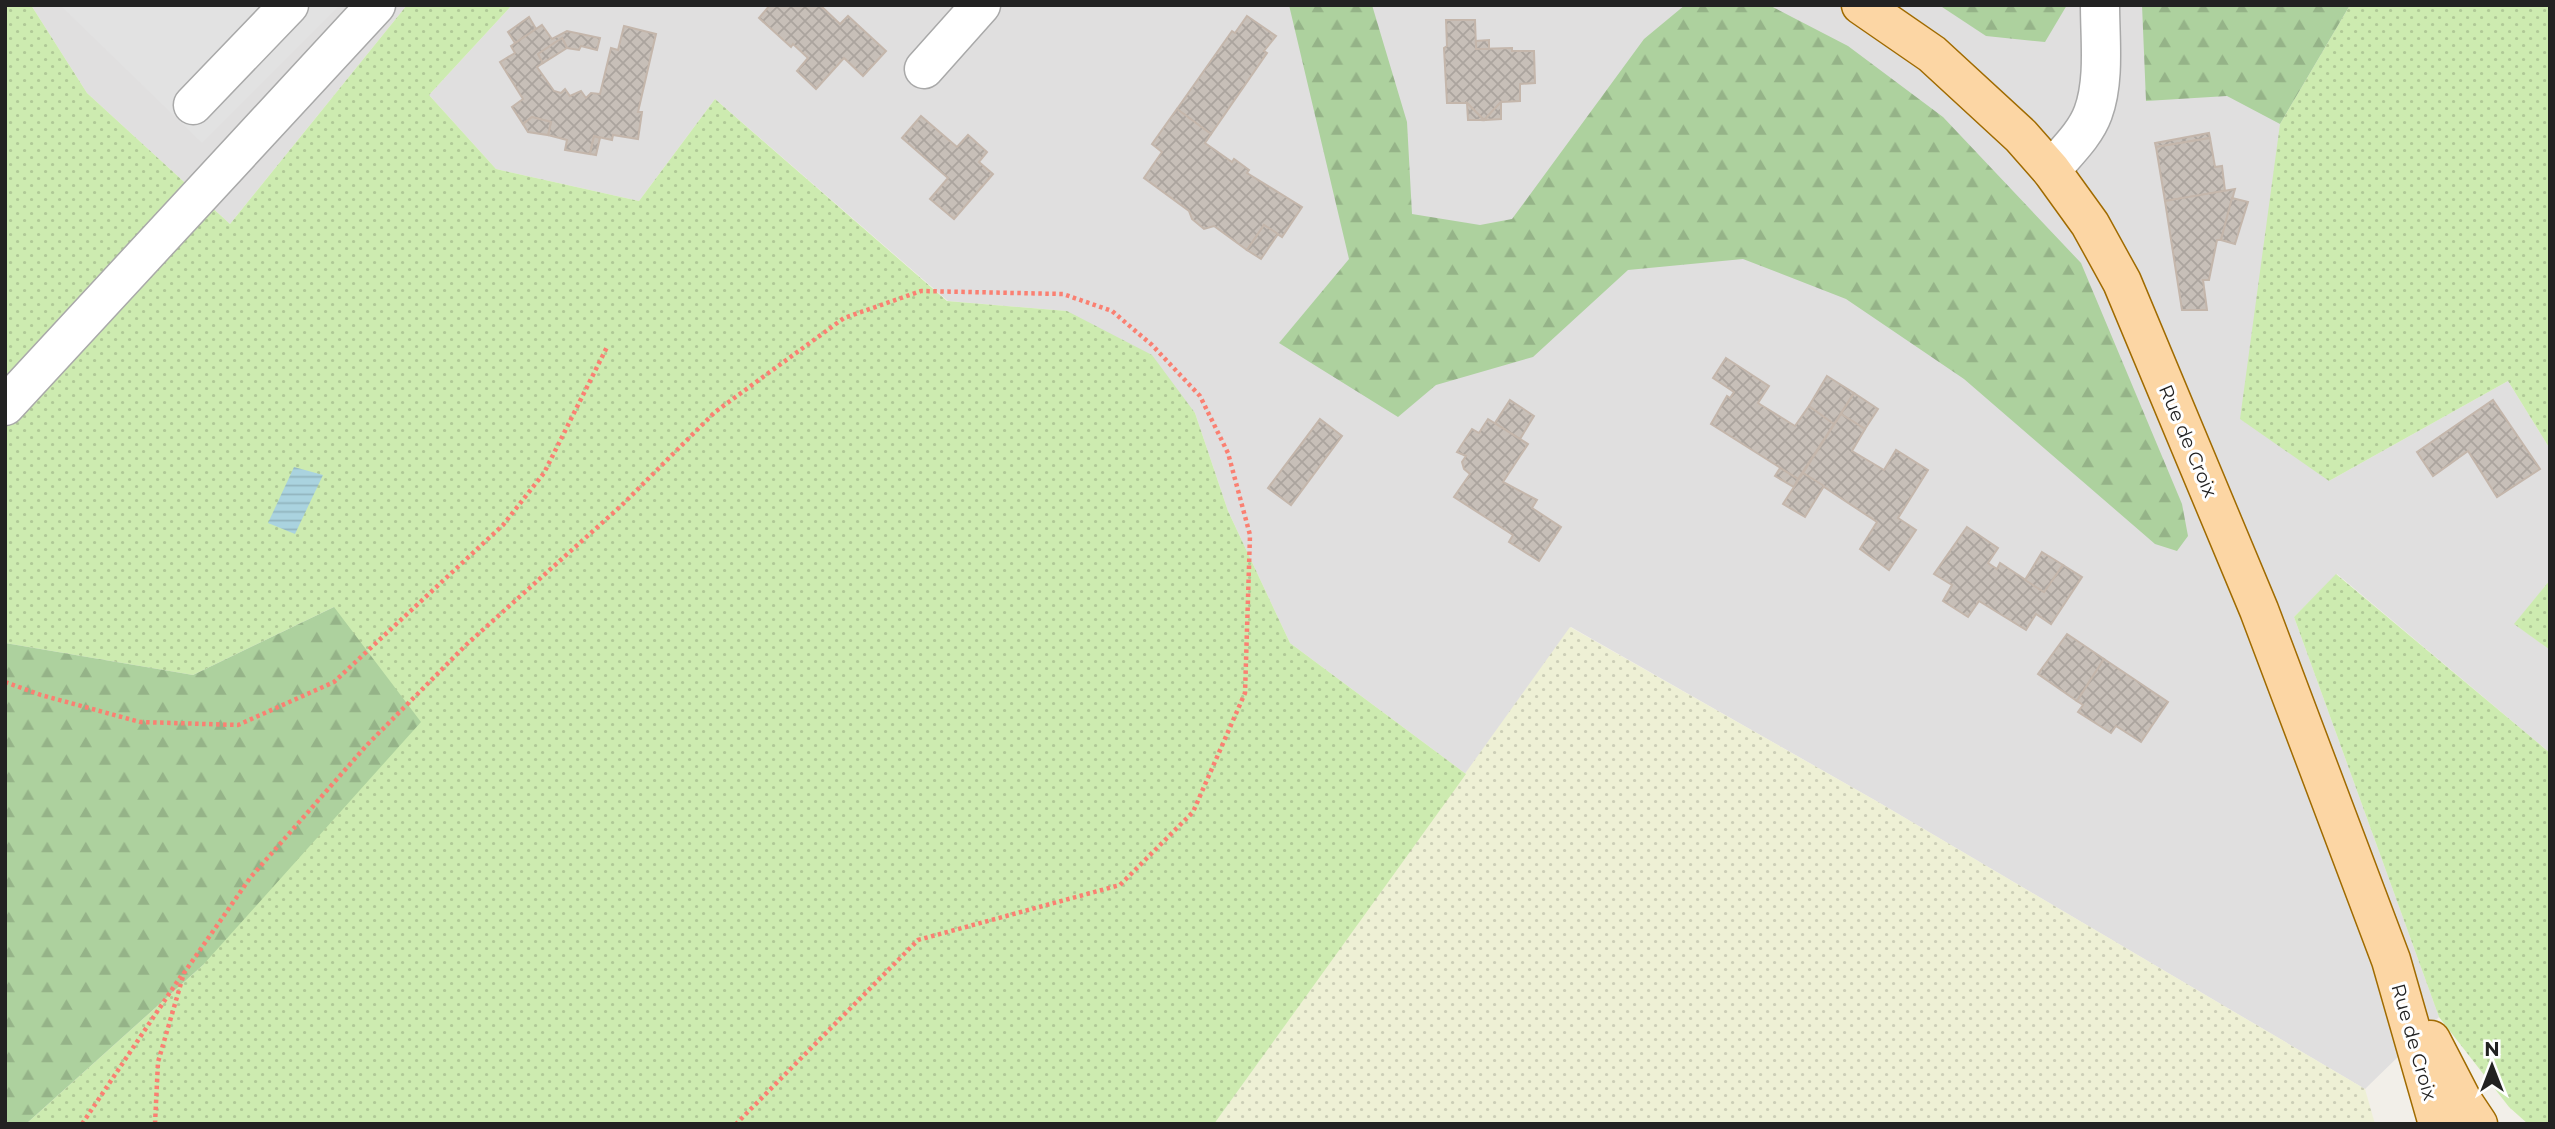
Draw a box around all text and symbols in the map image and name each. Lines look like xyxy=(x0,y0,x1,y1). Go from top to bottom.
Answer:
street label: Rue de Croix xyxy=(2154,381,2222,501)
street label: Rue de Croix xyxy=(2386,981,2442,1103)
north arrow xyxy=(2457,1031,2527,1101)
text: N xyxy=(2484,1038,2500,1061)

